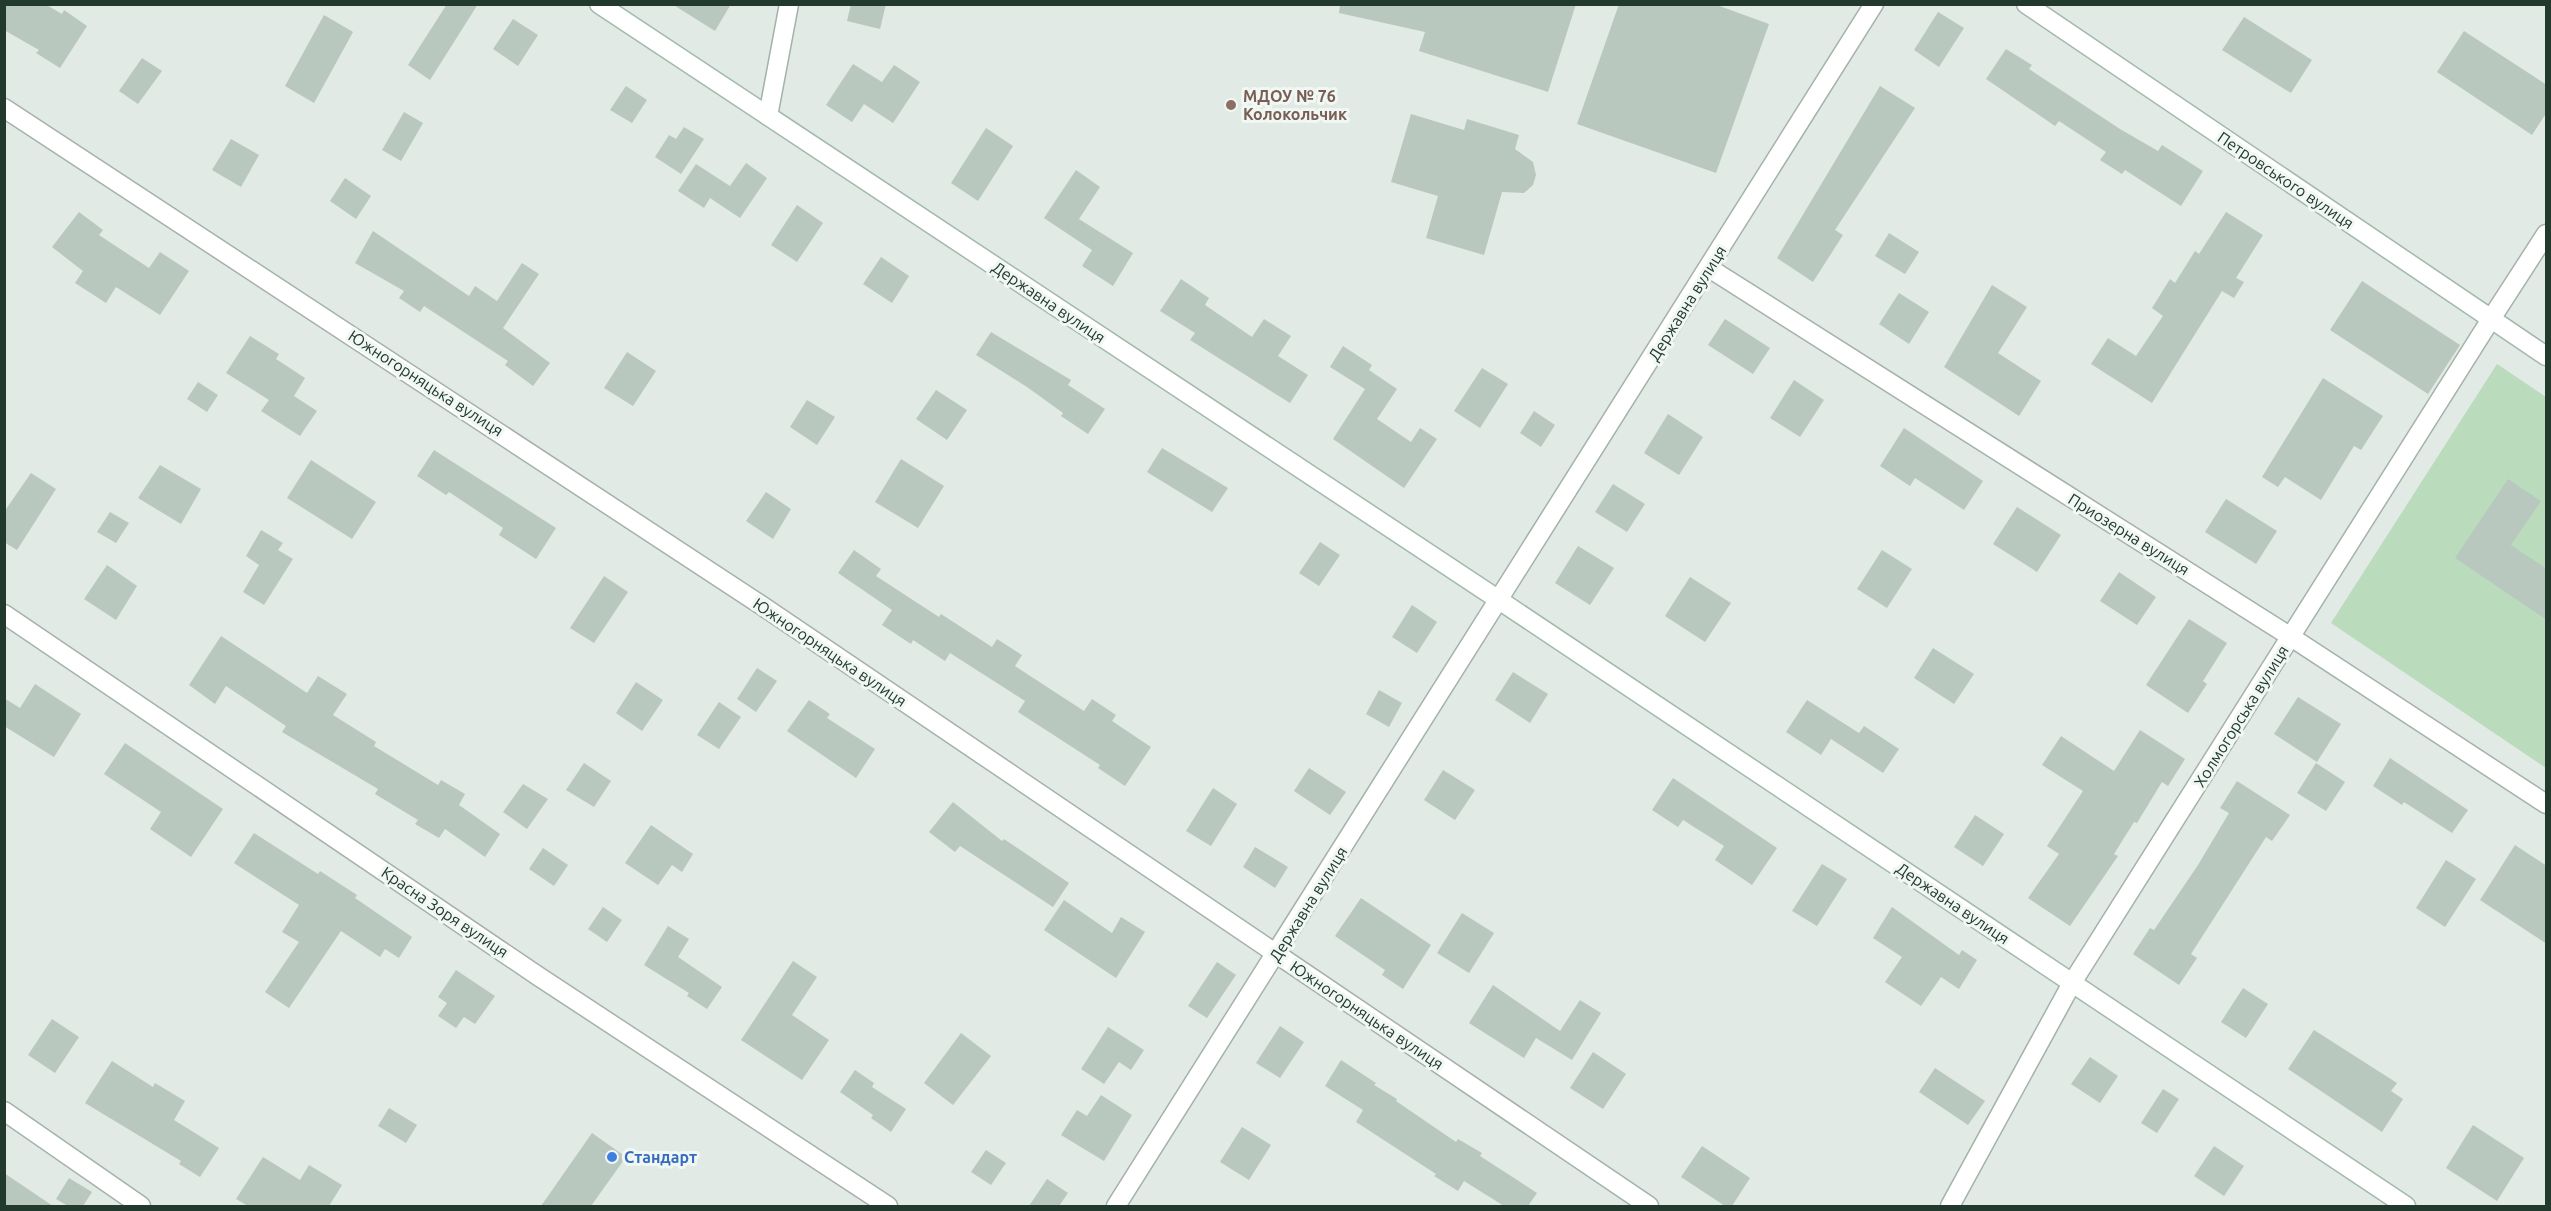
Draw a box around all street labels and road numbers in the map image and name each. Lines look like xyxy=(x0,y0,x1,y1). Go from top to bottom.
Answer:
street label: Петровського вулиця xyxy=(2215,128,2357,232)
street label: Державна вулиця xyxy=(1644,242,1730,364)
street label: Державна вулиця xyxy=(989,258,1109,346)
street label: Южногорняцька вулиця xyxy=(345,326,507,440)
street label: Приозерна вулиця xyxy=(2065,489,2193,579)
street label: Южногорняцька вулиця xyxy=(750,594,910,710)
street label: Холмогорська вулиця xyxy=(2190,642,2292,790)
street label: Державна вулиця xyxy=(1265,843,1351,965)
street label: Державна вулиця xyxy=(1893,859,2013,947)
street label: Красна Зоря вулиця xyxy=(378,863,512,961)
street label: Южногорняцька вулиця xyxy=(1287,957,1447,1073)

